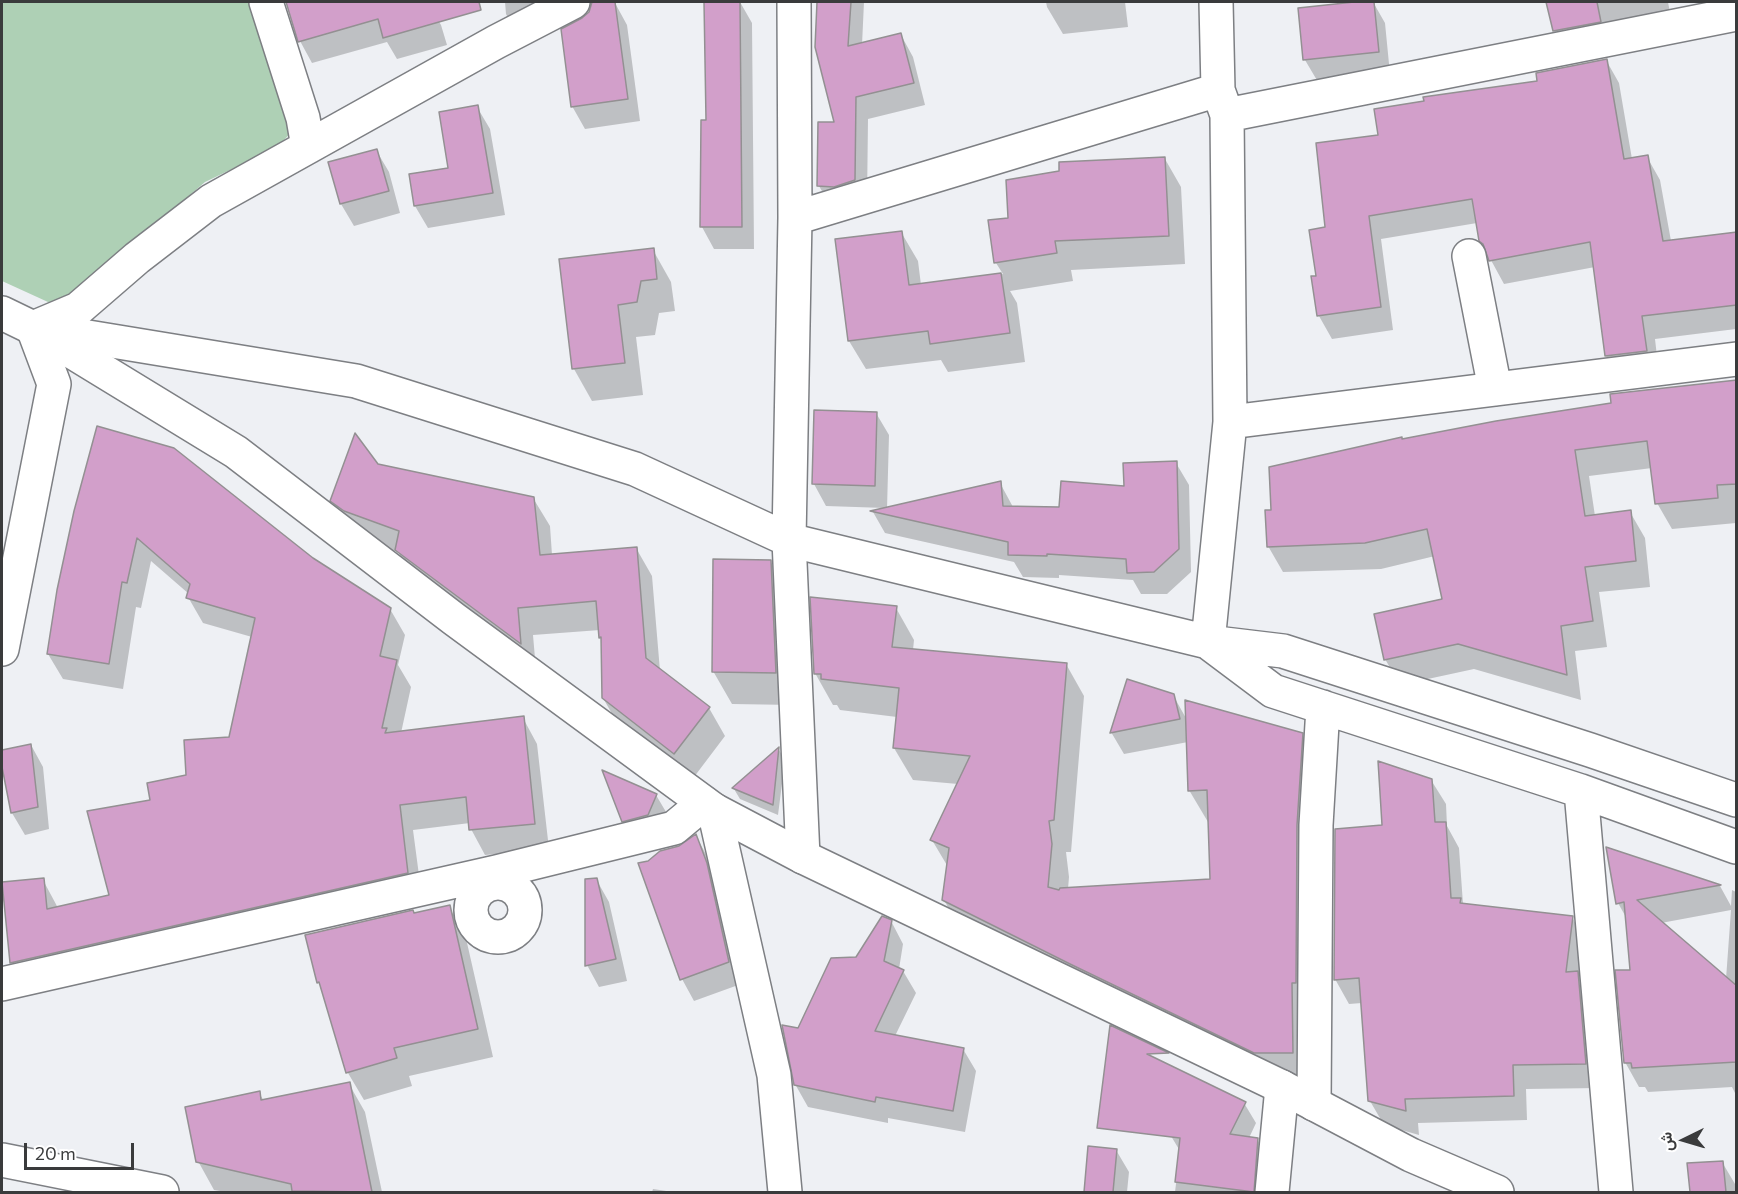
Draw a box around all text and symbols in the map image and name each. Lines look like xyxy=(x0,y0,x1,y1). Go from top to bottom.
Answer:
north arrow xyxy=(1654,1110,1714,1170)
scale bar xyxy=(27,1131,136,1169)
text: ش xyxy=(1655,1131,1676,1152)
text: 20 m xyxy=(35,1142,76,1164)

